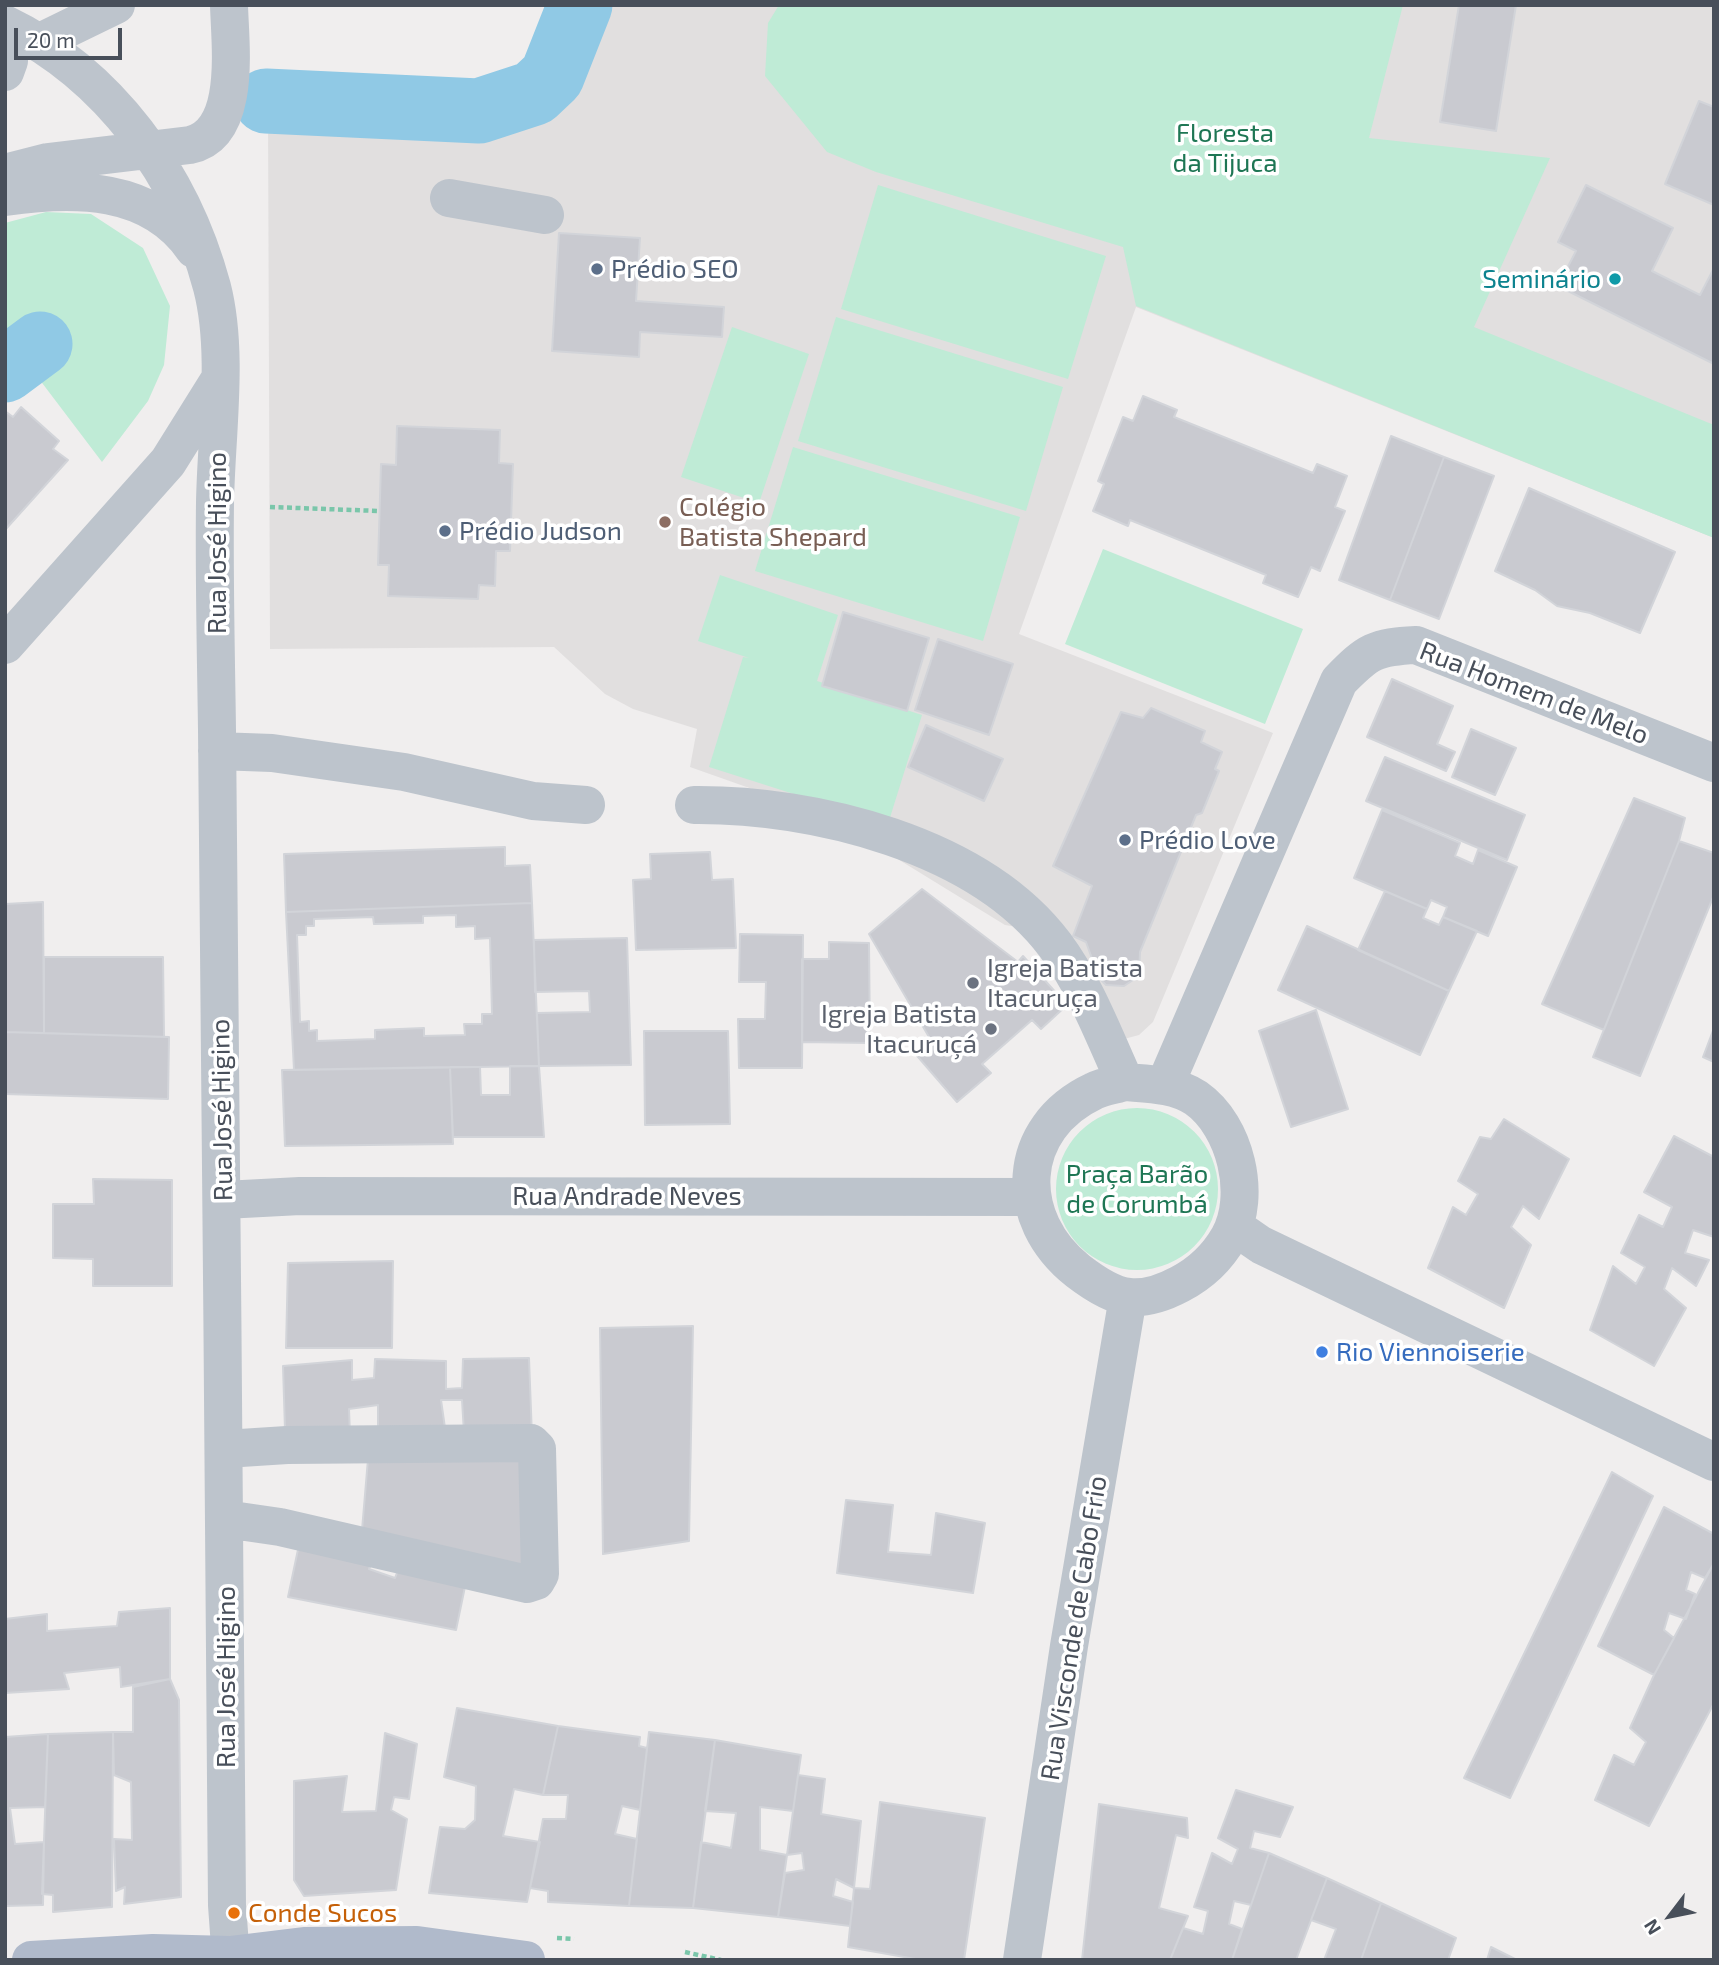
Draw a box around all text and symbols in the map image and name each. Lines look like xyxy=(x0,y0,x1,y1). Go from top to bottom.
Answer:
scale bar xyxy=(18,14,126,58)
text: 20 m xyxy=(27,27,75,52)
park label: Floresta da Tijuca xyxy=(1173,117,1277,178)
place label: Prédio SEO xyxy=(611,253,739,285)
marker: Prédio SEO xyxy=(589,261,605,277)
place label: Seminário xyxy=(1482,263,1601,295)
marker: Seminário xyxy=(1607,271,1623,287)
street label: Rua José Higino xyxy=(201,452,233,634)
place label: Colégio Batista Shepard xyxy=(679,491,867,552)
marker: Colégio Batista Shepard xyxy=(657,514,673,530)
place label: Prédio Judson xyxy=(459,515,622,547)
marker: Prédio Judson xyxy=(437,523,453,539)
street label: Rua Homem de Melo xyxy=(1415,635,1653,751)
place label: Prédio Love xyxy=(1139,824,1276,856)
marker: Prédio Love xyxy=(1117,832,1133,848)
place label: Igreja Batista Itacuruça xyxy=(987,952,1143,1014)
marker: Igreja Batista Itacuruça xyxy=(965,975,981,991)
place label: Igreja Batista Itacuruçá xyxy=(821,998,977,1060)
street label: Rua José Higino xyxy=(205,1019,239,1201)
marker: Igreja Batista Itacuruçá xyxy=(983,1021,999,1037)
park label: Praça Barão de Corumbá xyxy=(1066,1158,1208,1220)
street label: Rua Andrade Neves xyxy=(512,1180,742,1212)
place label: Rio Viennoiserie xyxy=(1336,1336,1525,1368)
marker: Rio Viennoiserie xyxy=(1314,1344,1330,1360)
street label: Rua Visconde de Cabo Frio xyxy=(1035,1474,1113,1782)
street label: Rua José Higino xyxy=(210,1586,242,1768)
north arrow xyxy=(1635,1881,1705,1951)
place label: Conde Sucos xyxy=(248,1897,397,1929)
marker: Conde Sucos xyxy=(226,1905,242,1921)
text: N xyxy=(1638,1915,1665,1939)

